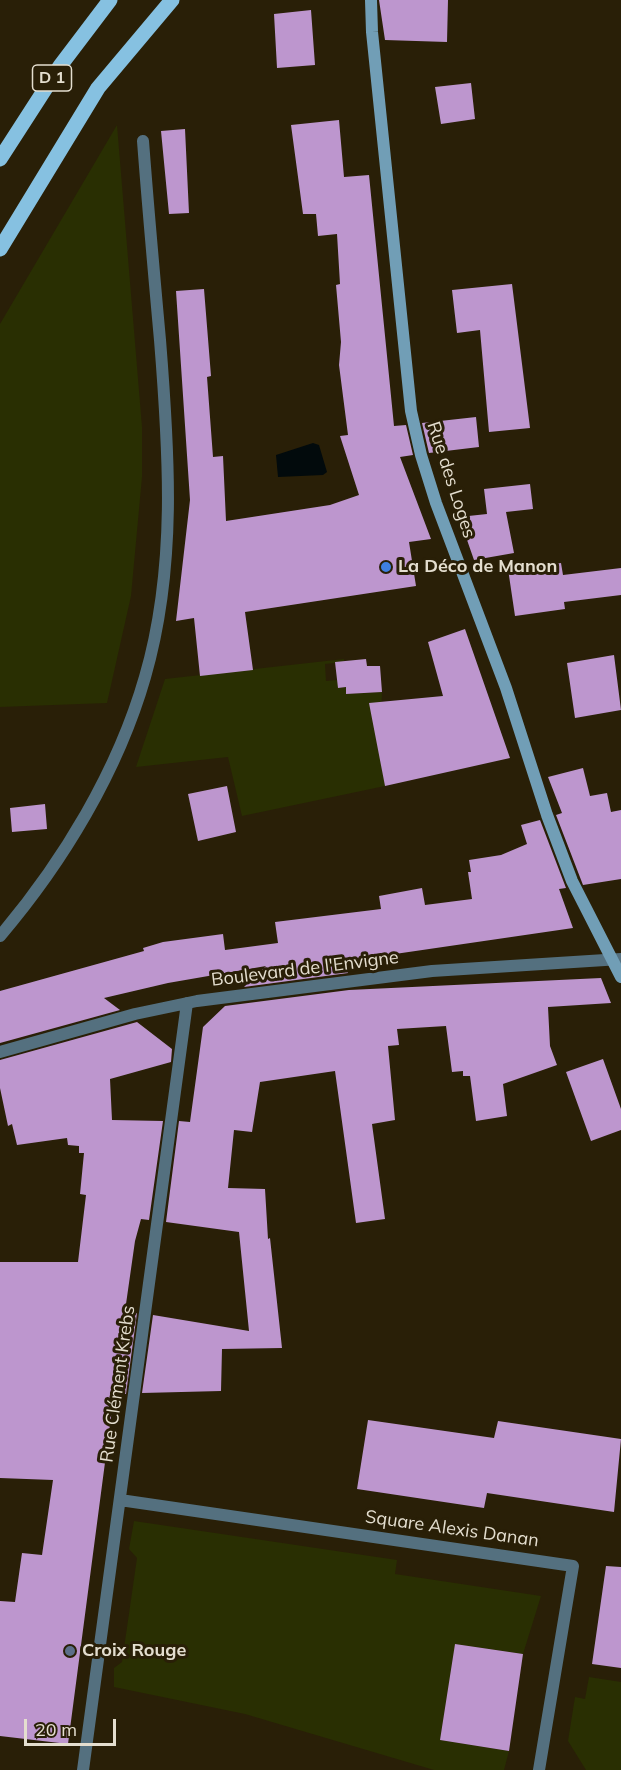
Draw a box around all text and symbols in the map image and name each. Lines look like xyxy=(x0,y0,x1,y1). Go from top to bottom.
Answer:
road number: D 1 xyxy=(32,65,72,91)
street label: Rue des Loges xyxy=(422,419,480,541)
place label: La Déco de Manon xyxy=(398,556,557,578)
marker: La Déco de Manon xyxy=(379,560,393,574)
street label: Boulevard de l'Envigne xyxy=(210,947,400,991)
street label: Rue Clément Krebs xyxy=(96,1304,140,1464)
street label: Square Alexis Danan xyxy=(364,1506,540,1552)
place label: Croix Rouge xyxy=(82,1640,186,1662)
marker: Croix Rouge xyxy=(63,1644,77,1658)
scale bar xyxy=(27,1707,118,1745)
text: 20 m xyxy=(35,1718,77,1741)

